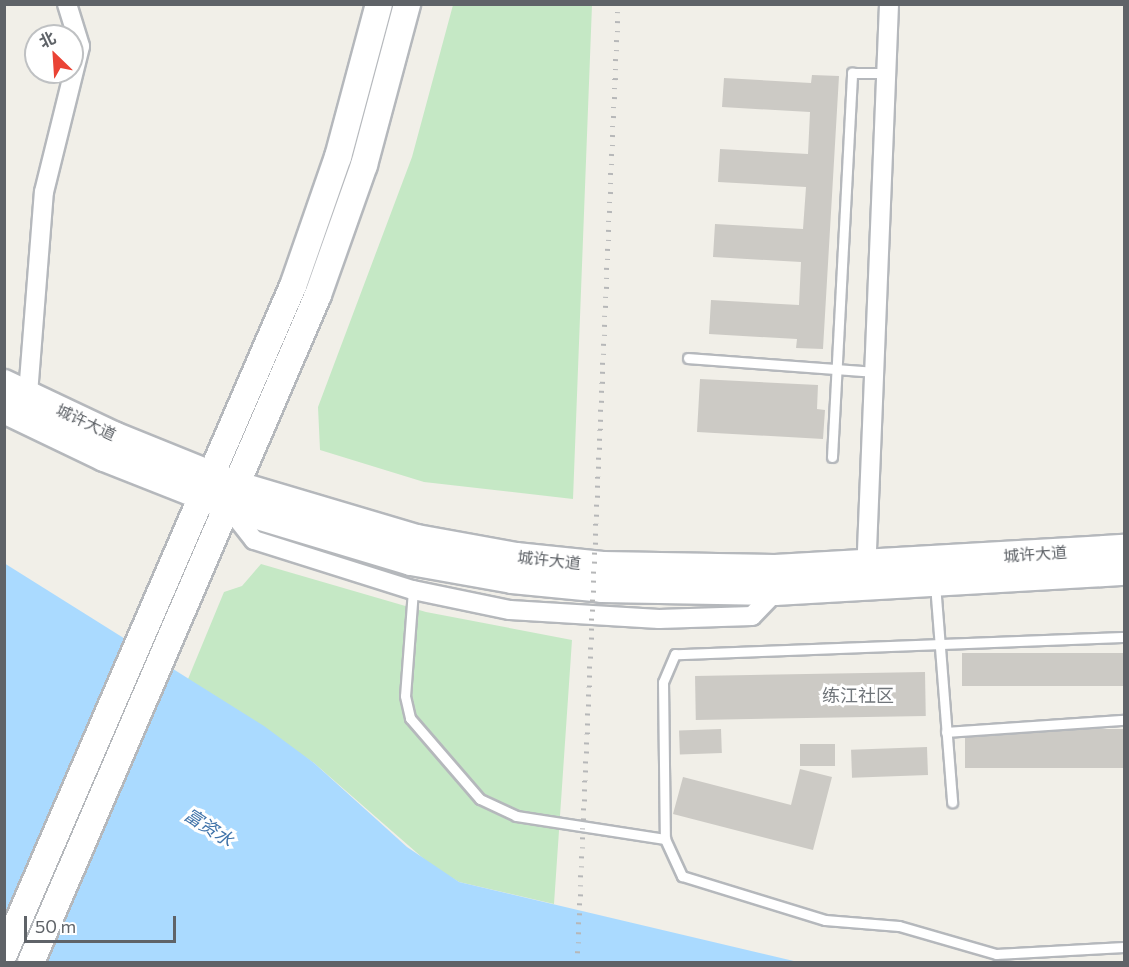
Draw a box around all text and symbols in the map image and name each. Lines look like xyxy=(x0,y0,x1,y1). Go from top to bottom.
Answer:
north arrow xyxy=(24,24,84,84)
text: 北 xyxy=(36,27,58,51)
street label: 城许大道 xyxy=(53,400,119,444)
street label: 城许大道 xyxy=(1002,542,1068,566)
street label: 城许大道 xyxy=(516,547,582,573)
district label: 练江社区 xyxy=(822,684,894,706)
water label: 富资水 xyxy=(180,803,238,851)
scale bar xyxy=(27,904,178,942)
text: 50 m xyxy=(35,915,76,937)

